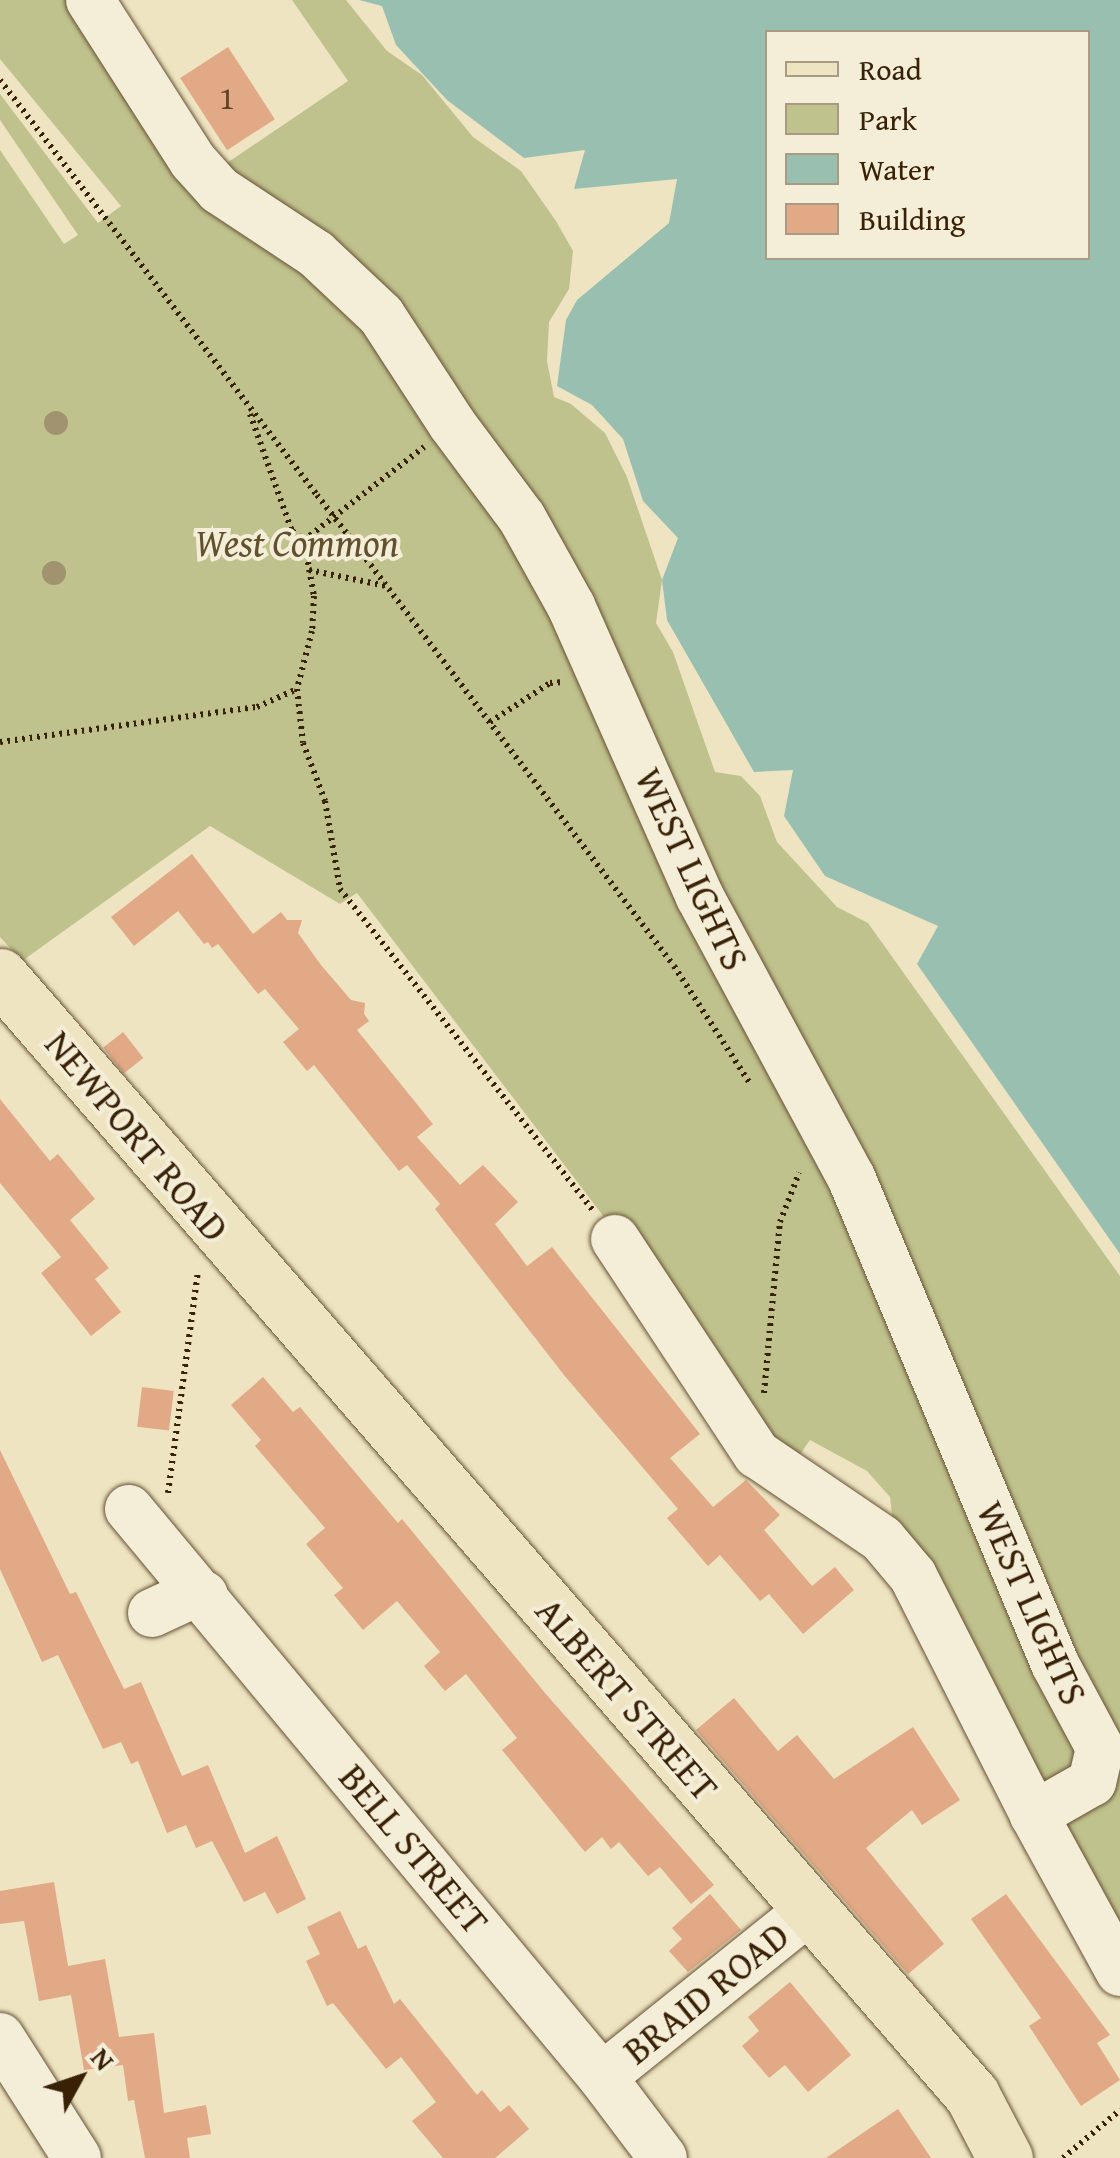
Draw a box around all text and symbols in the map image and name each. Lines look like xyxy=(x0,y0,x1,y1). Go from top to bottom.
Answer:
legend xyxy=(765,30,1090,260)
text: Road xyxy=(859,47,922,91)
house number: 1 xyxy=(219,79,235,117)
text: Park xyxy=(859,97,917,141)
text: Water xyxy=(859,147,935,191)
text: Building xyxy=(859,197,965,241)
park label: West Common xyxy=(195,520,399,566)
street label: WEST LIGHTS xyxy=(625,761,759,977)
street label: NEWPORT ROAD xyxy=(36,1022,238,1250)
street label: WEST LIGHTS xyxy=(967,1494,1097,1712)
street label: ALBERT STREET xyxy=(526,1588,728,1810)
street label: BELL STREET xyxy=(330,1755,498,1943)
street label: BRAID ROAD xyxy=(614,1912,798,2074)
north arrow xyxy=(30,2028,130,2128)
text: N xyxy=(82,2038,125,2079)

